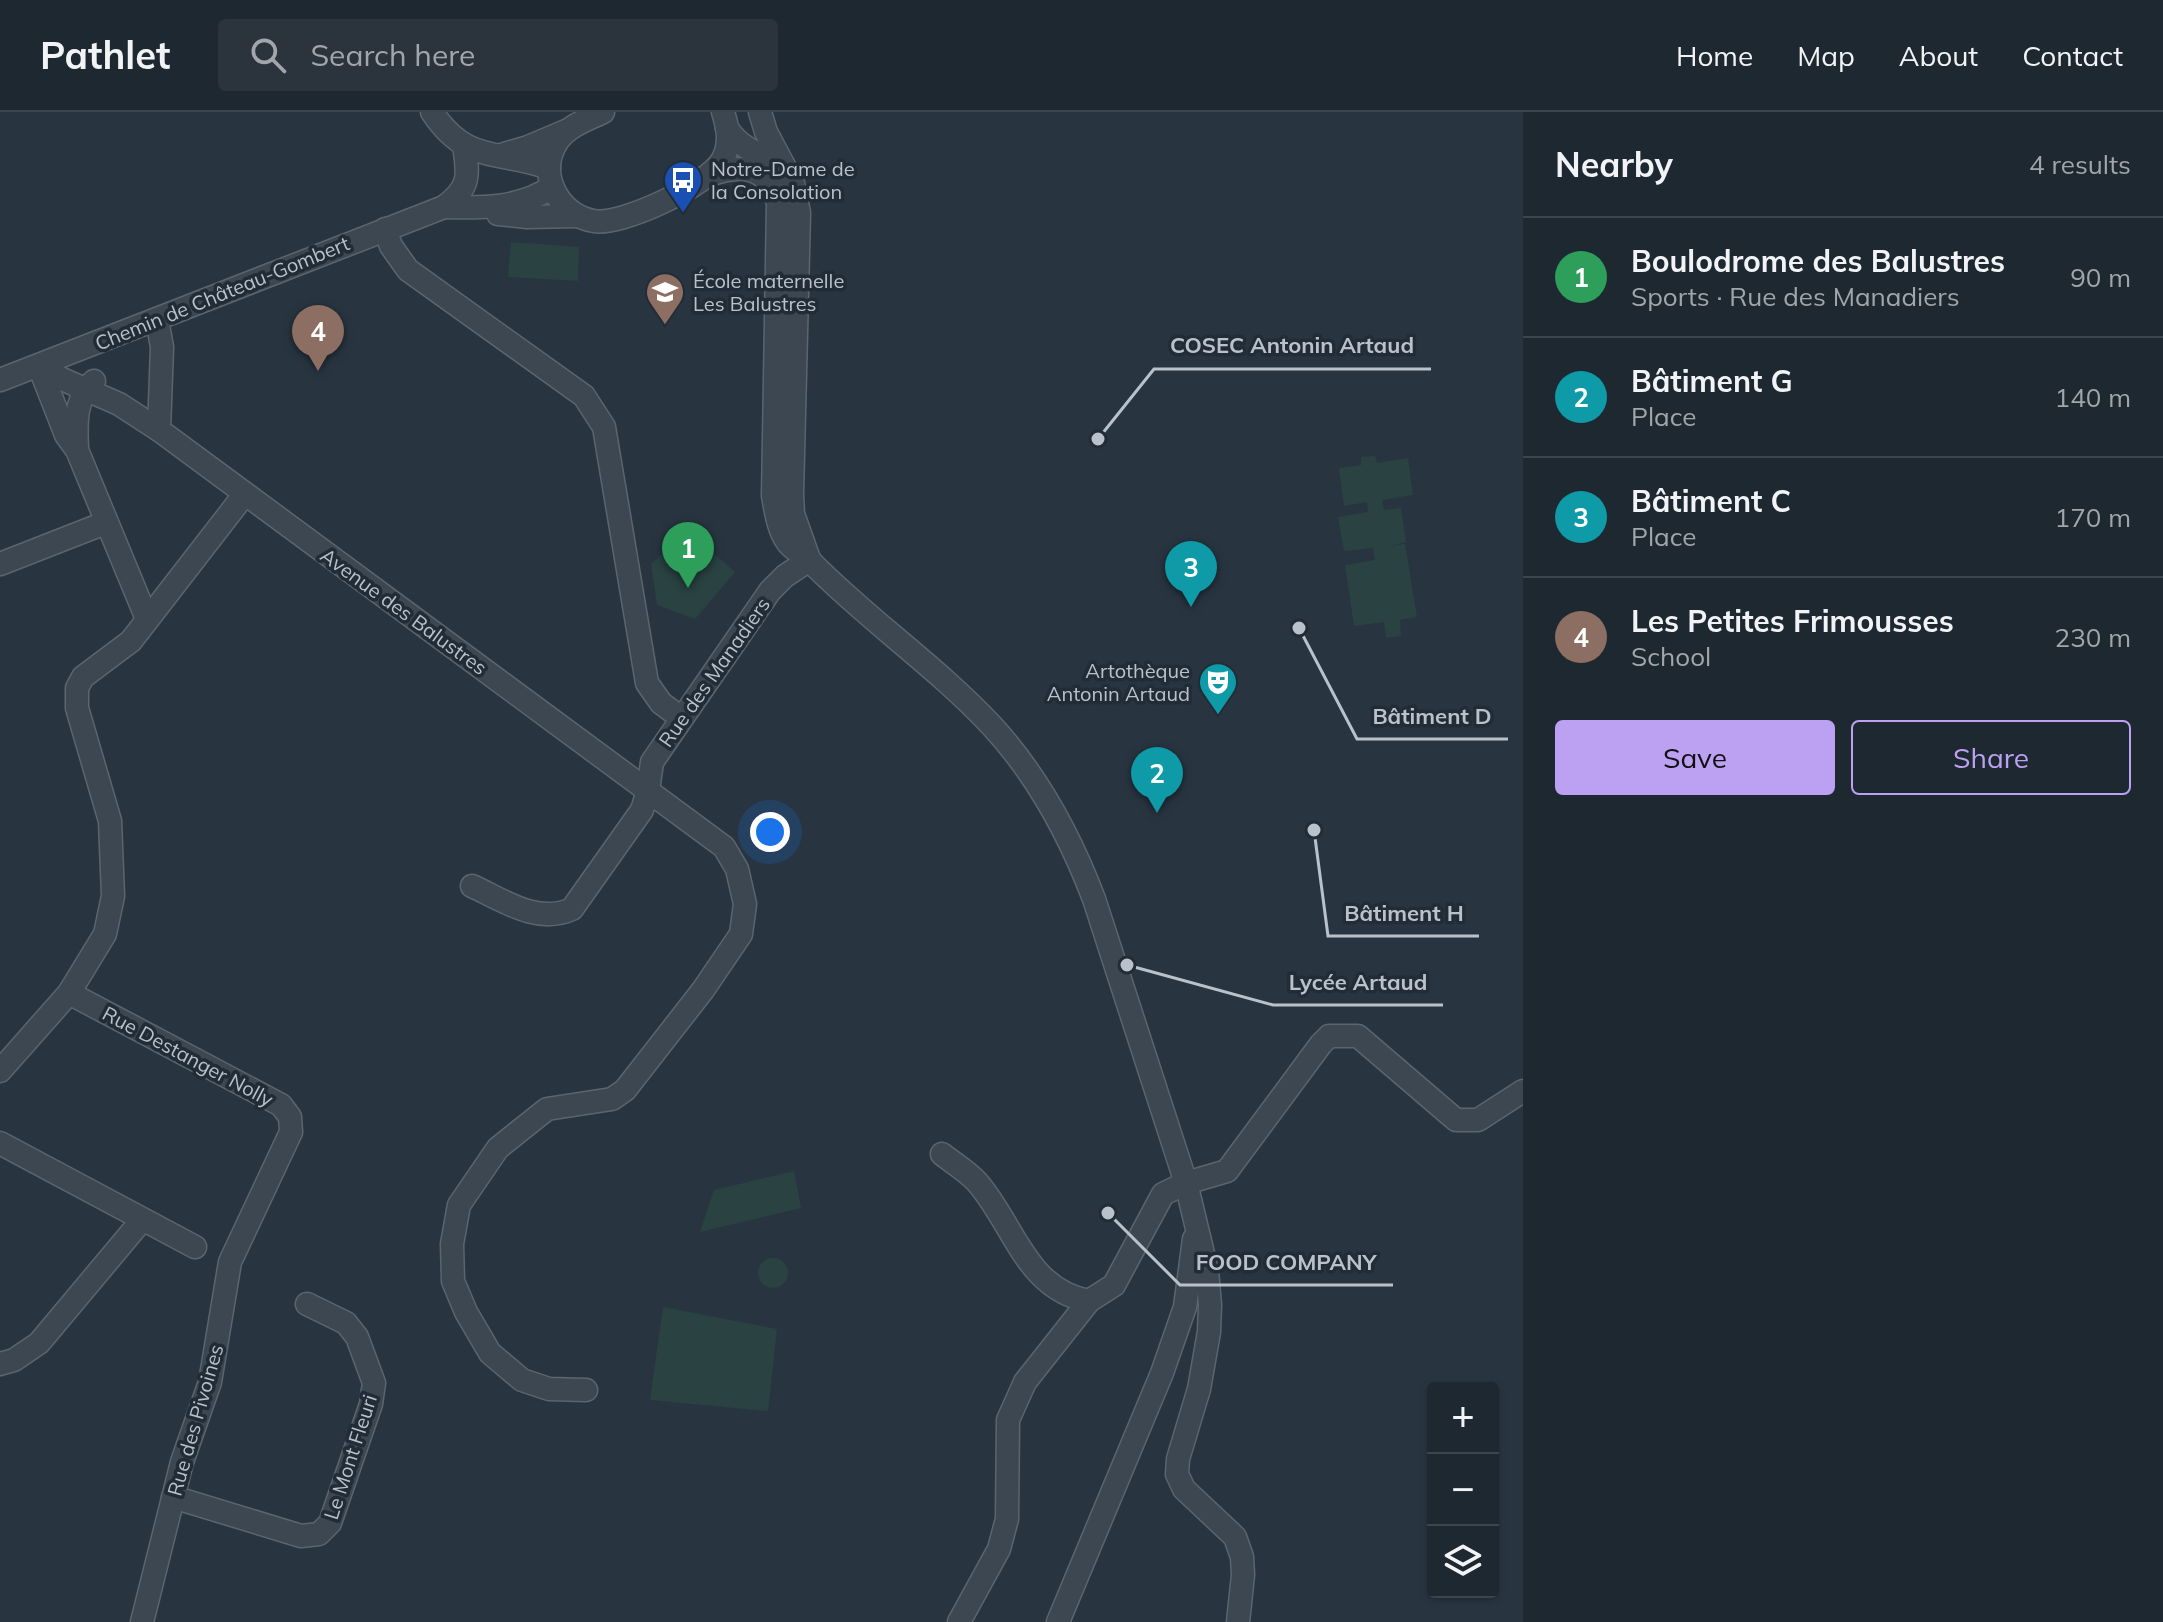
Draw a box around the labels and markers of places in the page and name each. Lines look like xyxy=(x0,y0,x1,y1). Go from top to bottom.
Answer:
place label: Notre-Dame de la Consolation xyxy=(711,156,855,204)
bus stop icon: Notre-Dame de la Consolation xyxy=(662,159,704,214)
place label: École maternelle Les Balustres xyxy=(693,268,844,316)
school or university icon: École maternelle Les Balustres xyxy=(644,271,686,326)
pin: 4 xyxy=(292,305,344,371)
callout: COSEC Antonin Artaud xyxy=(1154,323,1431,369)
pin: 1 xyxy=(662,522,714,588)
pin: 3 xyxy=(1165,541,1217,607)
place label: Artothèque Antonin Artaud xyxy=(1047,658,1190,706)
theatre icon: Artothèque Antonin Artaud xyxy=(1197,661,1239,716)
callout: Bâtiment D xyxy=(1357,693,1508,739)
pin: 2 xyxy=(1131,747,1183,813)
callout: Bâtiment H xyxy=(1328,890,1479,936)
callout: Lycée Artaud xyxy=(1273,959,1443,1005)
callout: FOOD COMPANY xyxy=(1180,1239,1393,1285)

